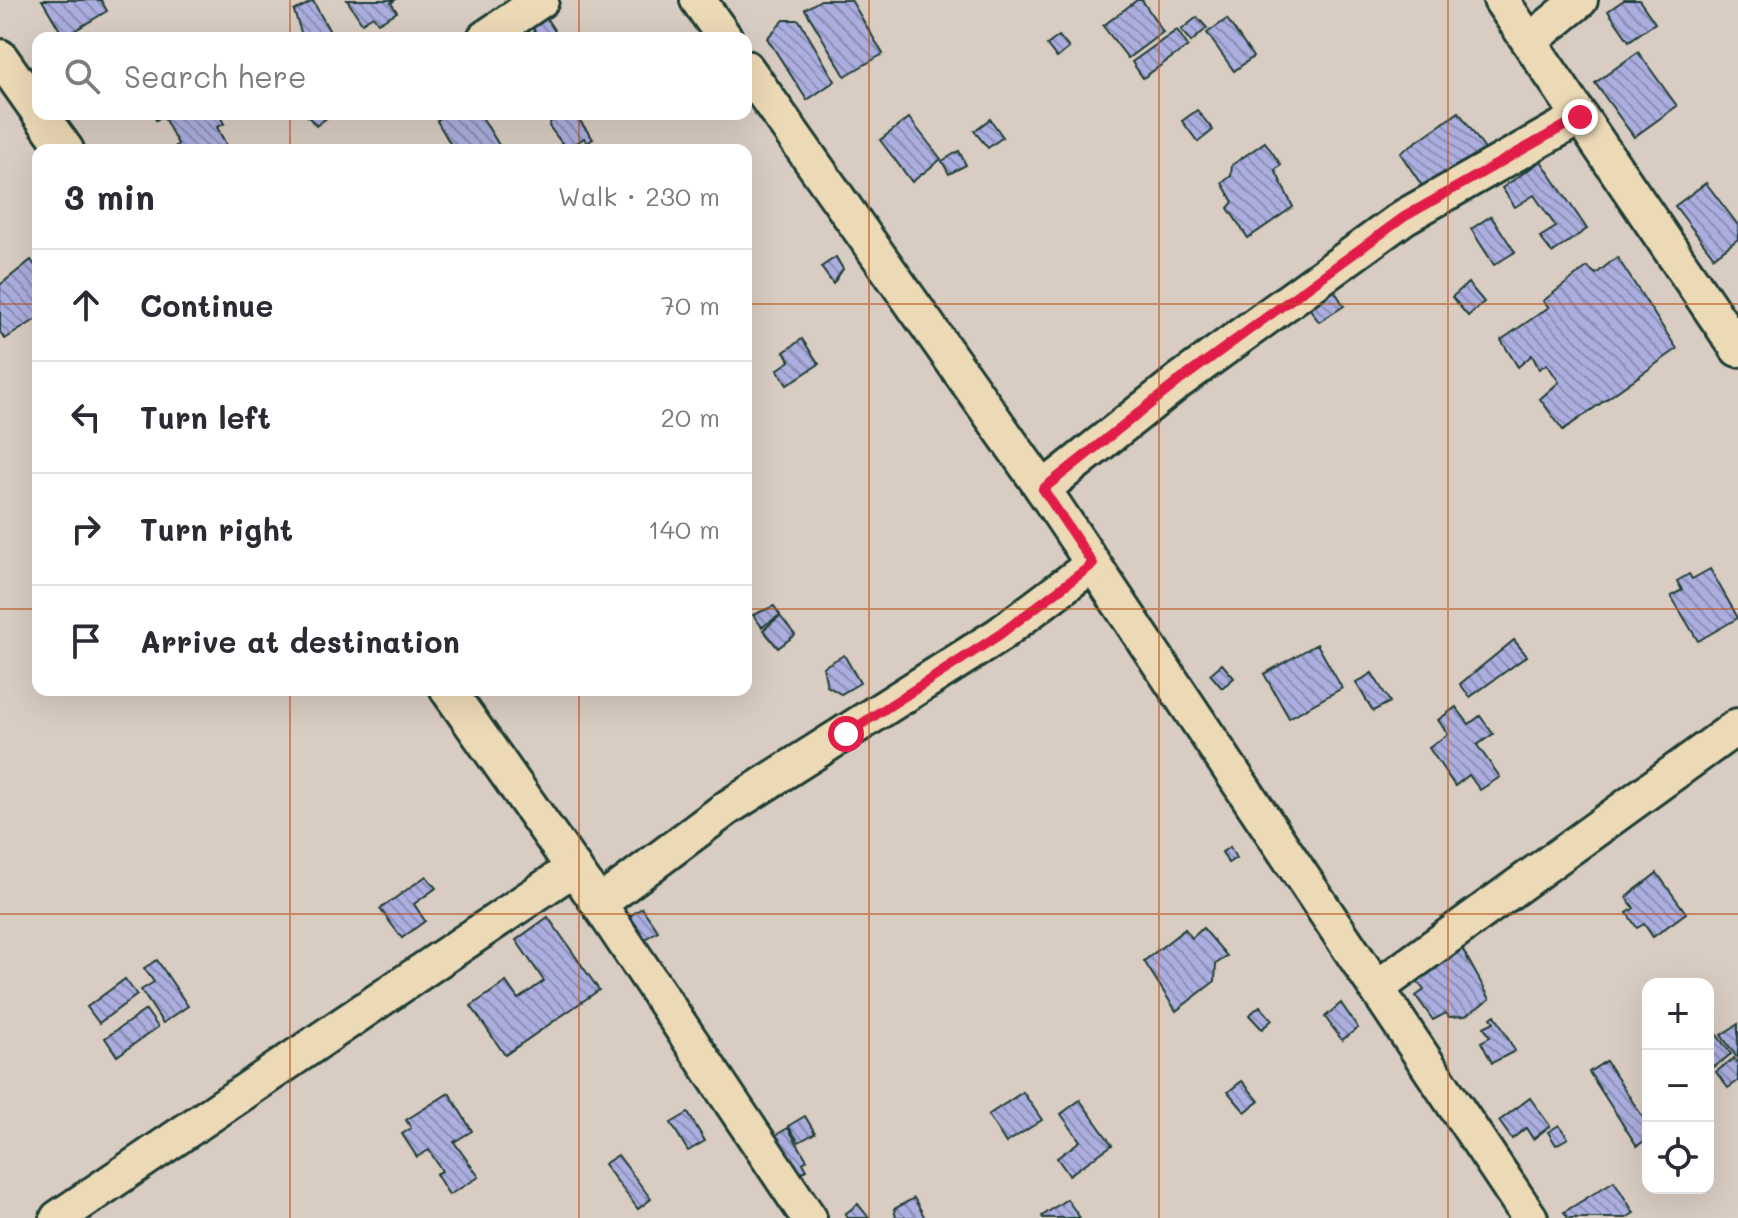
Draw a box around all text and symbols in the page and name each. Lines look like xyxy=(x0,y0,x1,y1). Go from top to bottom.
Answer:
search box xyxy=(32,32,752,120)
icon: search xyxy=(60,54,104,98)
text: Search here xyxy=(124,56,307,96)
route end xyxy=(1562,99,1598,135)
text: 3 min xyxy=(64,174,155,219)
text: Walk · 230 m xyxy=(558,179,720,213)
icon: ahead xyxy=(64,283,108,327)
text: Continue xyxy=(140,285,273,325)
text: 70 m xyxy=(660,288,720,322)
icon: left xyxy=(64,395,108,439)
text: Turn left xyxy=(140,397,271,437)
text: 20 m xyxy=(660,400,720,434)
icon: right xyxy=(64,507,108,551)
text: Turn right xyxy=(140,509,293,549)
text: 140 m xyxy=(648,512,720,546)
icon: arrive xyxy=(64,619,108,663)
text: Arrive at destination xyxy=(140,621,460,661)
route start xyxy=(828,716,864,752)
map controls xyxy=(1642,978,1714,1194)
button: + xyxy=(1642,978,1714,1050)
button: − xyxy=(1642,1050,1714,1122)
button: locate xyxy=(1642,1122,1714,1194)

